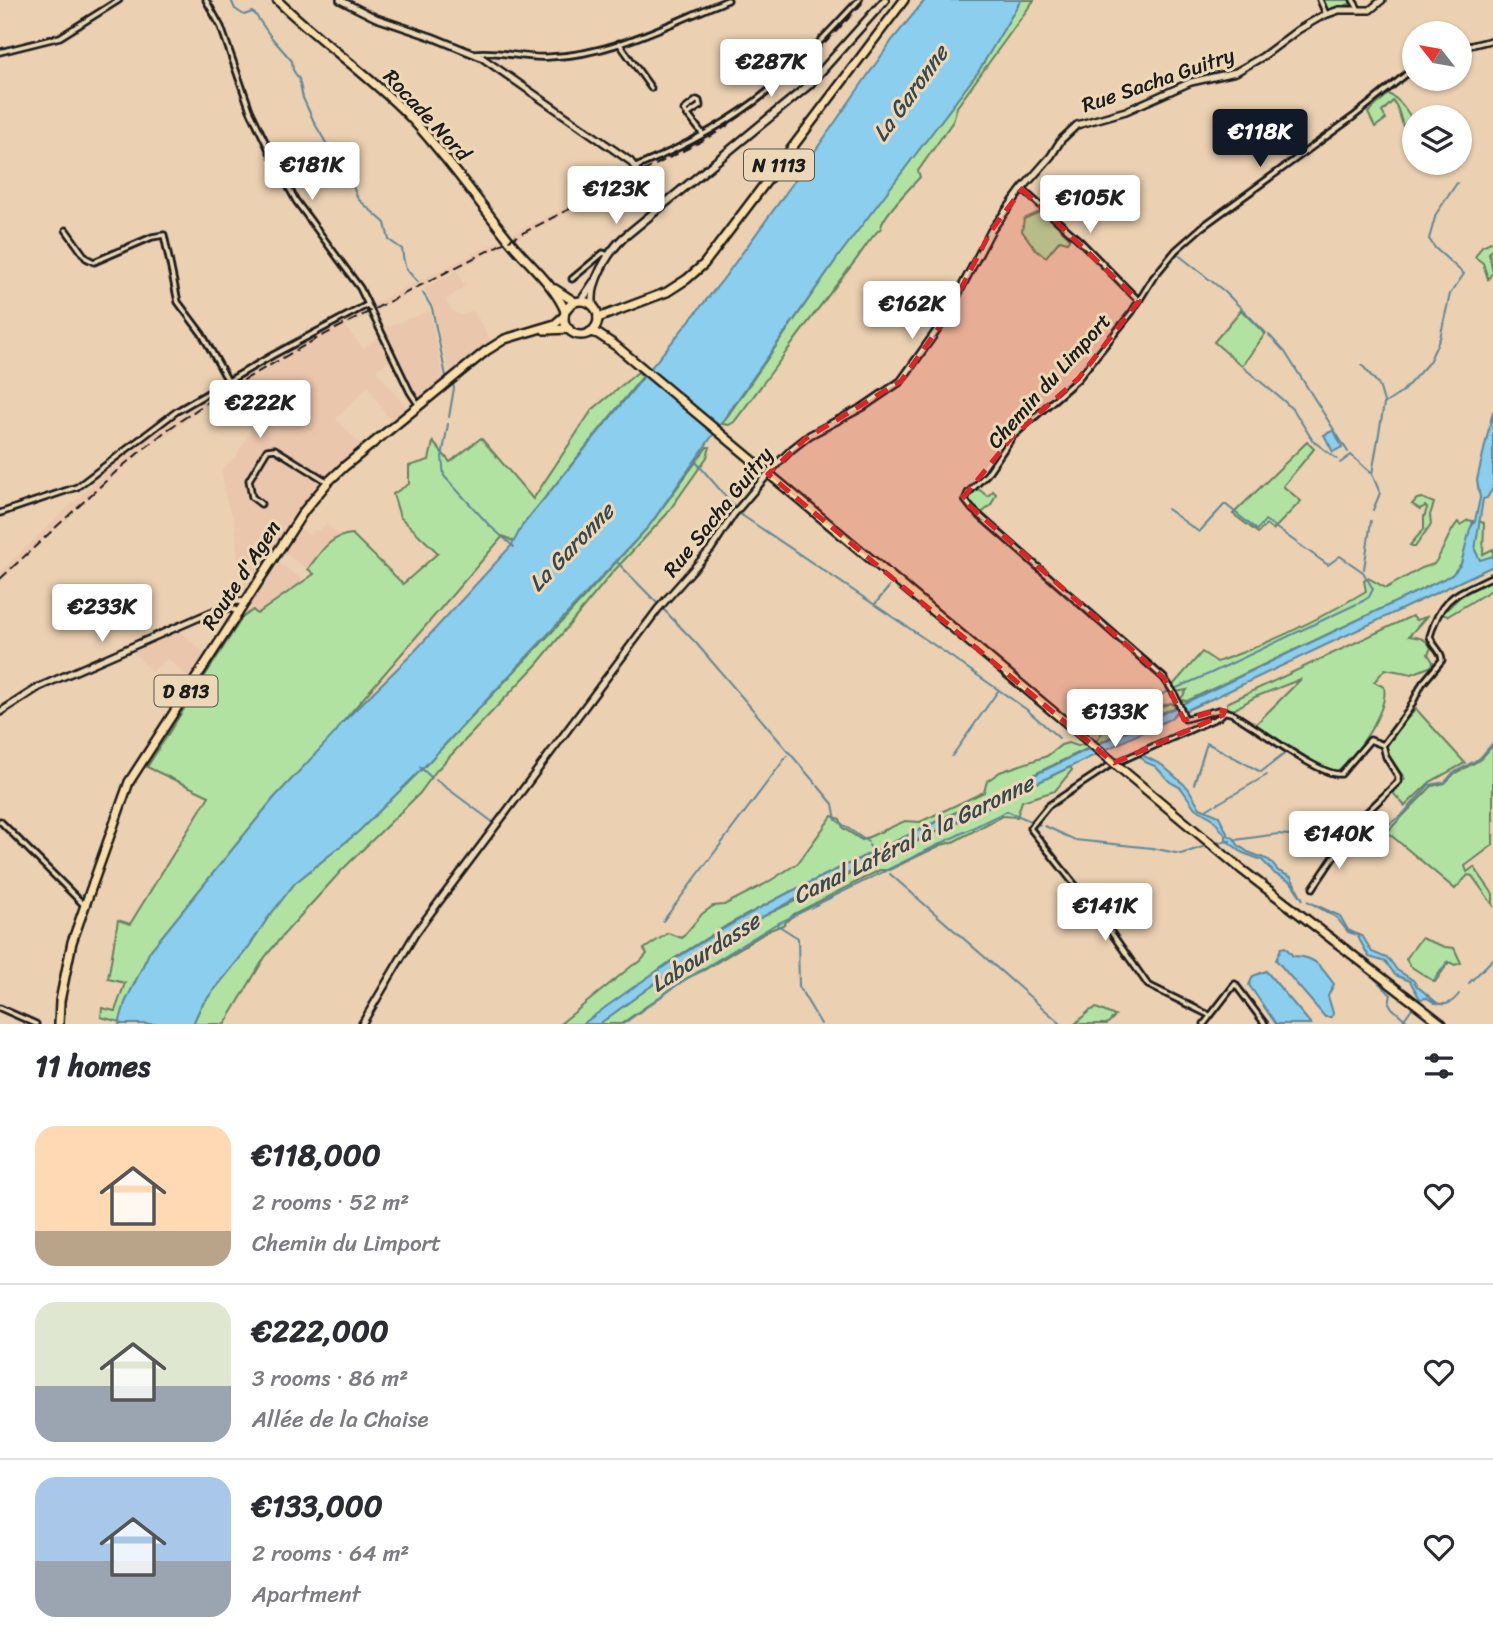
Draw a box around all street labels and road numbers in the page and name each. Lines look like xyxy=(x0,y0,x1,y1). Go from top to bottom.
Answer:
street label: Rue Sacha Guitry xyxy=(1076,36,1240,124)
street label: Rocade Nord xyxy=(374,60,482,172)
road number: N 1113 xyxy=(744,150,814,181)
street label: Chemin du Limport xyxy=(977,304,1121,458)
street label: Rue Sacha Guitry xyxy=(653,438,783,586)
street label: Route d'Agen xyxy=(191,512,291,638)
road number: D 813 xyxy=(154,676,218,706)

